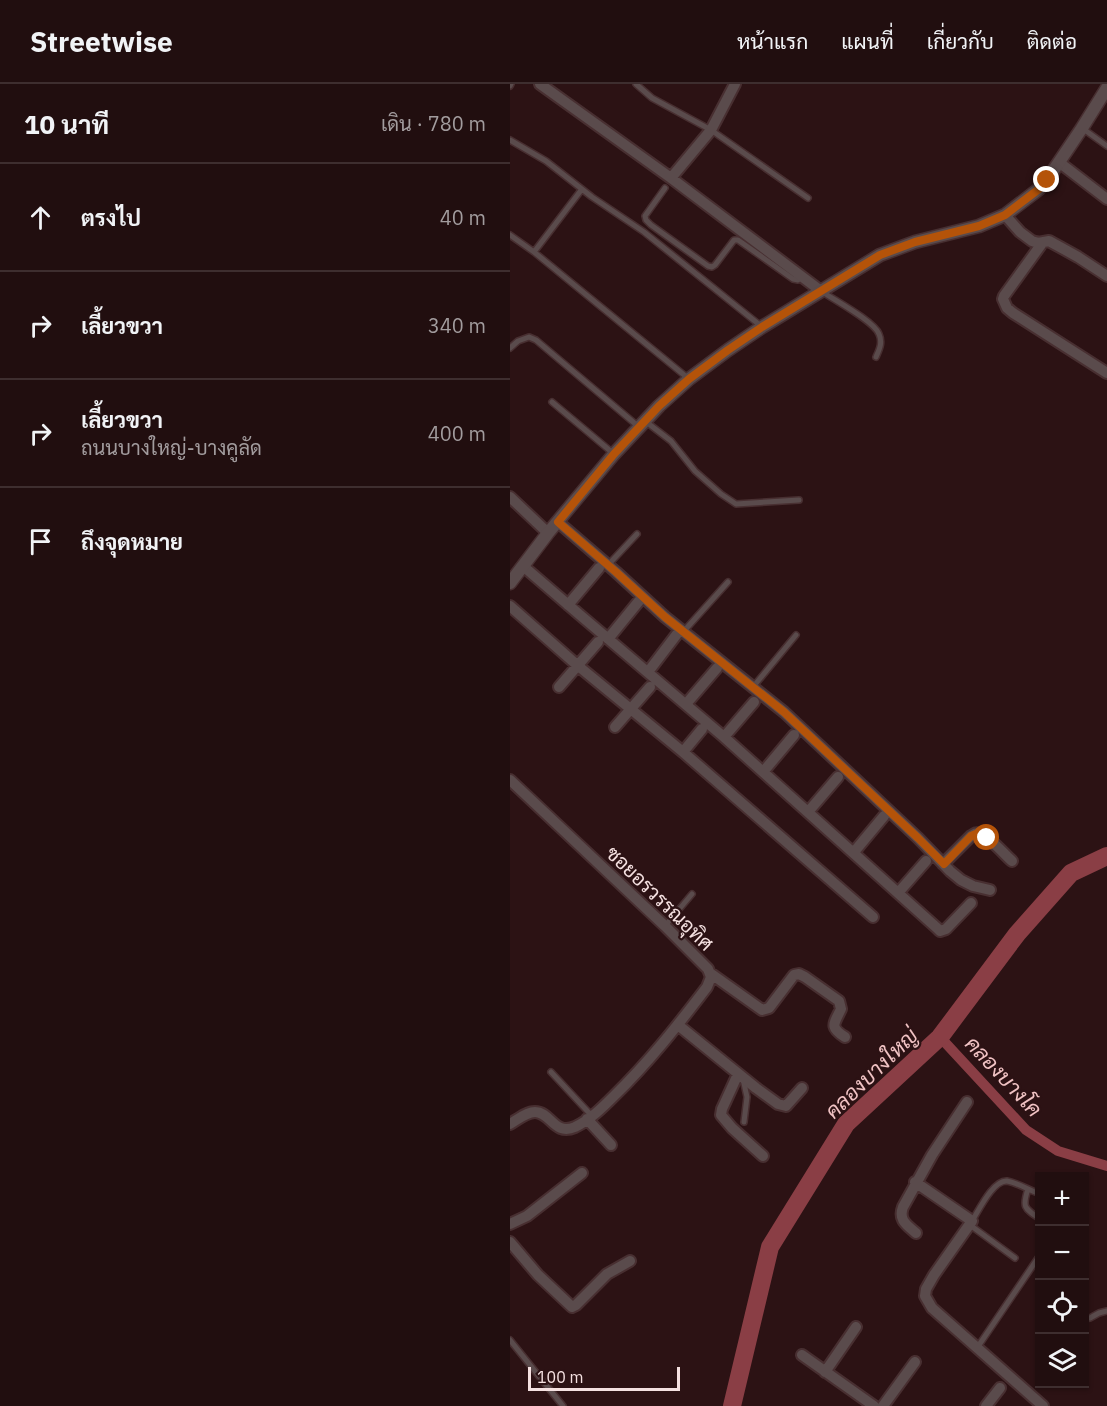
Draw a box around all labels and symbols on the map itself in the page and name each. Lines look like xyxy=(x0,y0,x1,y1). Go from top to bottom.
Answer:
route end xyxy=(1033,166,1059,192)
route start xyxy=(973,824,999,850)
street label: ซอยอรวรรณอุทิศ xyxy=(600,840,720,957)
water label: คลองบางใหญ่ xyxy=(819,1021,924,1124)
water label: คลองบางโค xyxy=(959,1030,1049,1122)
scale bar xyxy=(528,1364,680,1392)

